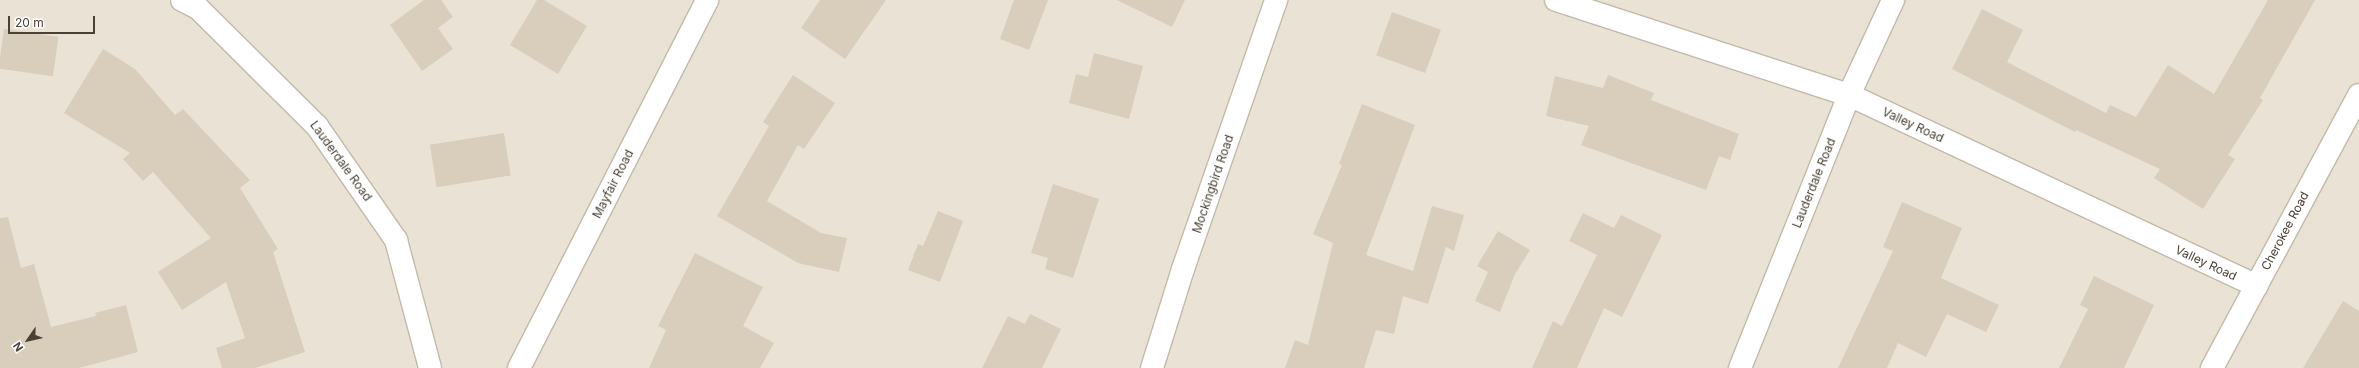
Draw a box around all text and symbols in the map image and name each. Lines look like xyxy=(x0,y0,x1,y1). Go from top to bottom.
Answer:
scale bar xyxy=(10,8,97,34)
text: 20 m xyxy=(15,15,44,30)
street label: Valley Road xyxy=(1880,105,1946,145)
street label: Lauderdale Road xyxy=(307,118,375,204)
street label: Mockingbird Road xyxy=(1189,133,1237,235)
street label: Lauderdale Road xyxy=(1789,136,1839,230)
street label: Mayfair Road xyxy=(590,147,636,221)
street label: Cherokee Road xyxy=(2258,189,2312,273)
street label: Valley Road xyxy=(2173,243,2239,283)
north arrow xyxy=(8,320,48,360)
text: N xyxy=(10,339,26,354)

